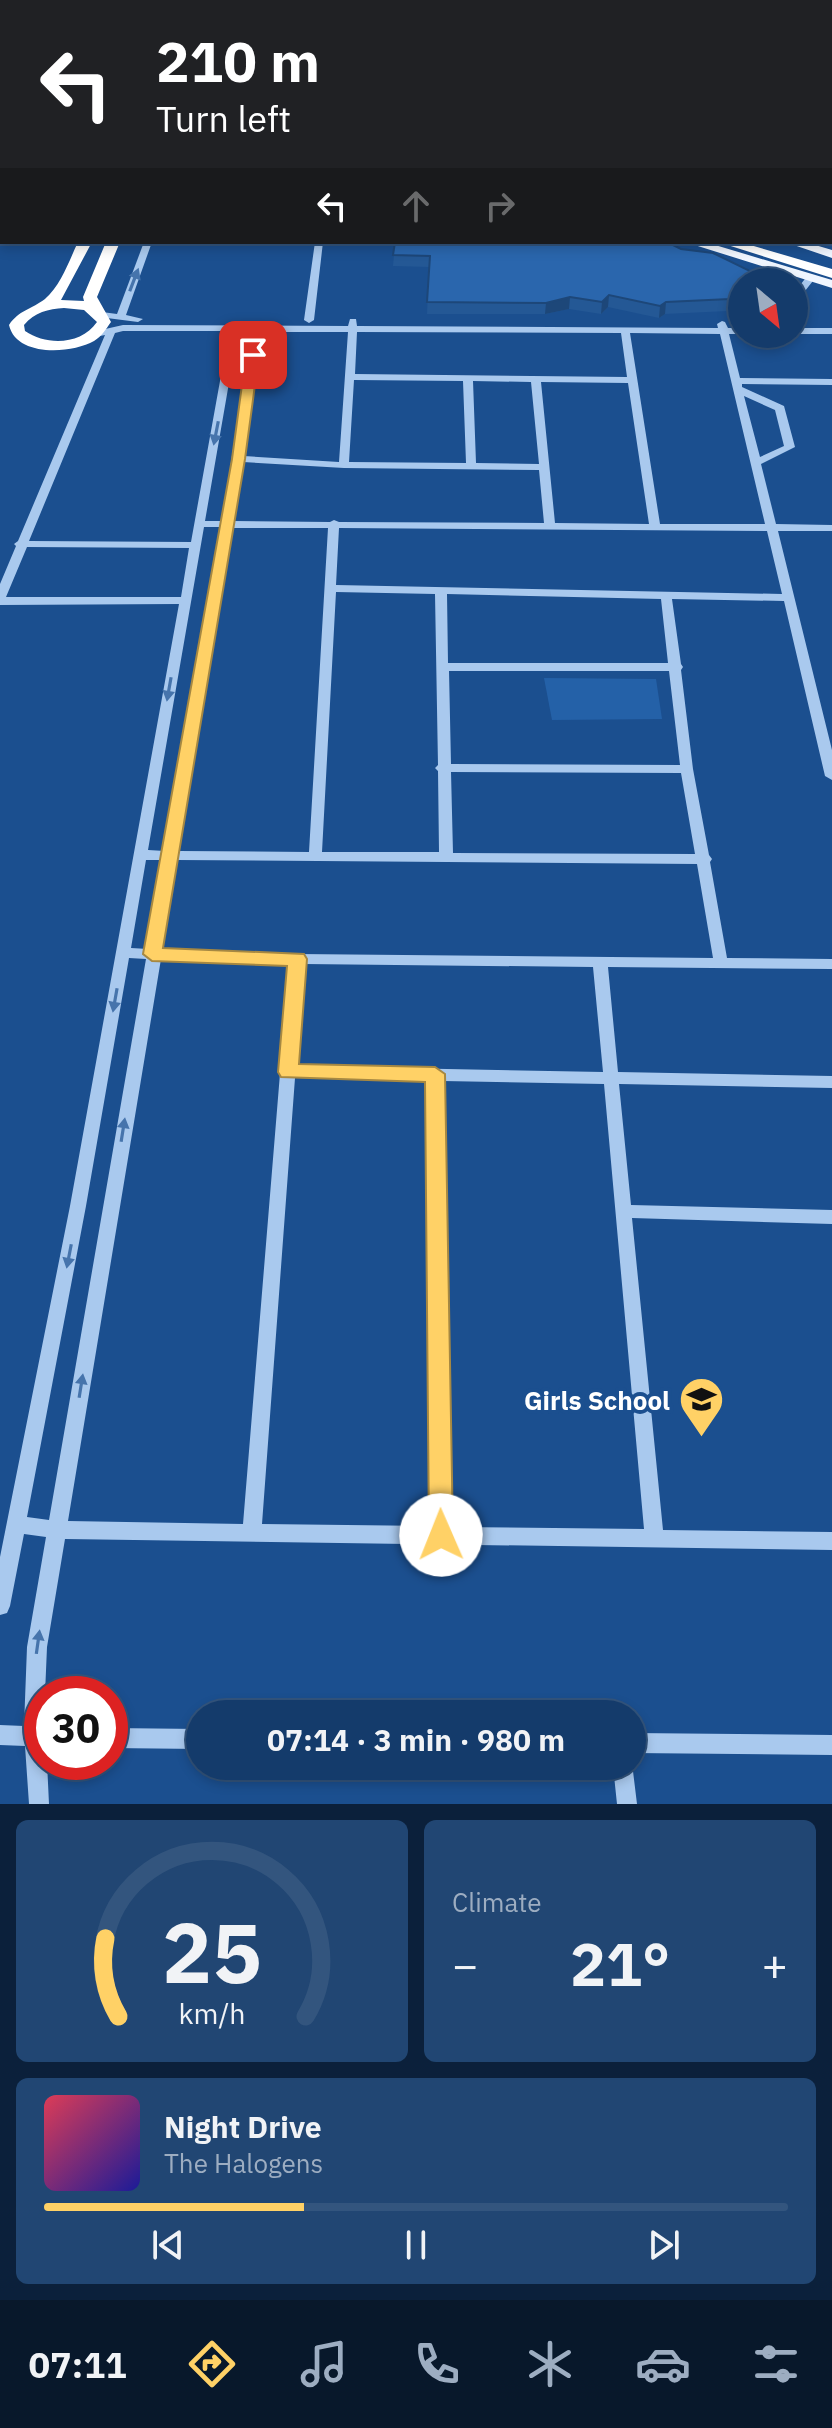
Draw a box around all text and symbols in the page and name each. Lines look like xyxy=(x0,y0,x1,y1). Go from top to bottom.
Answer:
text: 210 m xyxy=(156,25,320,97)
icon: left xyxy=(24,32,128,136)
text: Turn left xyxy=(156,95,291,142)
icon: left xyxy=(310,184,354,228)
icon: ahead xyxy=(394,184,438,228)
icon: right xyxy=(478,184,522,228)
one-way arrow xyxy=(128,268,141,292)
north arrow xyxy=(728,268,808,348)
map controls xyxy=(728,268,808,348)
pin xyxy=(219,321,287,389)
icon: arrive xyxy=(231,333,275,377)
one-way arrow xyxy=(209,421,222,446)
one-way arrow xyxy=(163,676,175,701)
one-way arrow xyxy=(108,988,120,1013)
one-way arrow xyxy=(118,1117,130,1142)
one-way arrow xyxy=(62,1244,74,1269)
one-way arrow xyxy=(75,1373,88,1398)
school or university icon: Girls School xyxy=(677,1376,725,1439)
place label: Girls School xyxy=(524,1383,670,1417)
position arrow xyxy=(399,1493,483,1577)
one-way arrow xyxy=(32,1630,45,1655)
speed limit sign: 30 xyxy=(24,1676,128,1780)
text: 07:14 · 3 min · 980 m xyxy=(267,1720,565,1759)
text: Climate xyxy=(452,1885,542,1919)
text: 25 xyxy=(162,1898,262,2006)
text: 21° xyxy=(570,1924,670,2003)
text: − xyxy=(452,1936,478,1993)
text: + xyxy=(762,1936,788,1993)
text: km/h xyxy=(178,1995,246,2032)
text: Night Drive xyxy=(164,2107,322,2146)
text: The Halogens xyxy=(164,2146,323,2180)
icon: previous xyxy=(146,2223,190,2267)
icon: pause xyxy=(394,2223,438,2267)
icon: next xyxy=(642,2223,686,2267)
icon: directions xyxy=(184,2336,240,2392)
icon: music xyxy=(296,2336,352,2392)
icon: phone xyxy=(409,2336,465,2392)
icon: climate xyxy=(522,2336,578,2392)
icon: car xyxy=(635,2336,691,2392)
icon: filters xyxy=(748,2336,804,2392)
text: 07:11 xyxy=(28,2341,127,2388)

